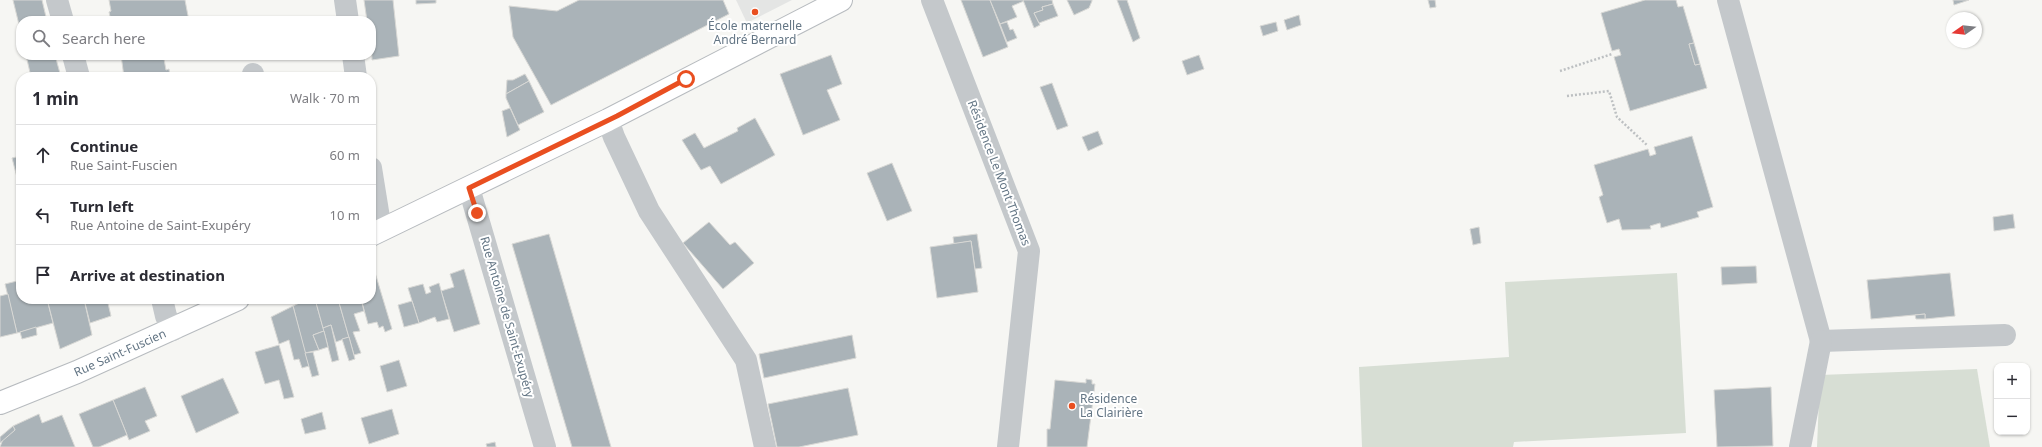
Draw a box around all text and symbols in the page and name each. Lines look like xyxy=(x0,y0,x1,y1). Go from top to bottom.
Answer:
marker: École maternelle André Bernard xyxy=(750,7,760,17)
north arrow xyxy=(1946,12,1982,48)
search box xyxy=(16,16,376,60)
place label: École maternelle André Bernard xyxy=(708,17,802,48)
icon: search xyxy=(30,27,52,49)
text: Search here xyxy=(62,28,145,48)
route start xyxy=(677,70,695,88)
text: 1 min xyxy=(32,87,79,110)
text: Walk · 70 m xyxy=(290,89,360,107)
street label: Résidence Le Mont Thomas xyxy=(964,98,1035,248)
text: Continue xyxy=(70,136,138,156)
icon: ahead xyxy=(32,144,54,166)
text: 60 m xyxy=(330,146,360,164)
text: Rue Saint-Fuscien xyxy=(70,156,178,174)
text: Turn left xyxy=(70,196,134,216)
icon: left xyxy=(32,204,54,226)
route end xyxy=(468,204,486,222)
text: 10 m xyxy=(330,206,360,224)
text: Rue Antoine de Saint-Exupéry xyxy=(70,216,251,234)
street label: Rue Antoine de Saint-Exupéry xyxy=(476,234,539,400)
icon: arrive xyxy=(32,264,54,286)
text: Arrive at destination xyxy=(70,265,225,285)
street label: Rue Saint-Fuscien xyxy=(71,325,169,380)
map controls xyxy=(1994,363,2030,435)
button: + xyxy=(1994,363,2030,399)
place label: Résidence La Clairière xyxy=(1080,390,1143,421)
button: − xyxy=(1994,399,2030,435)
marker: Résidence La Clairière xyxy=(1067,401,1077,411)

